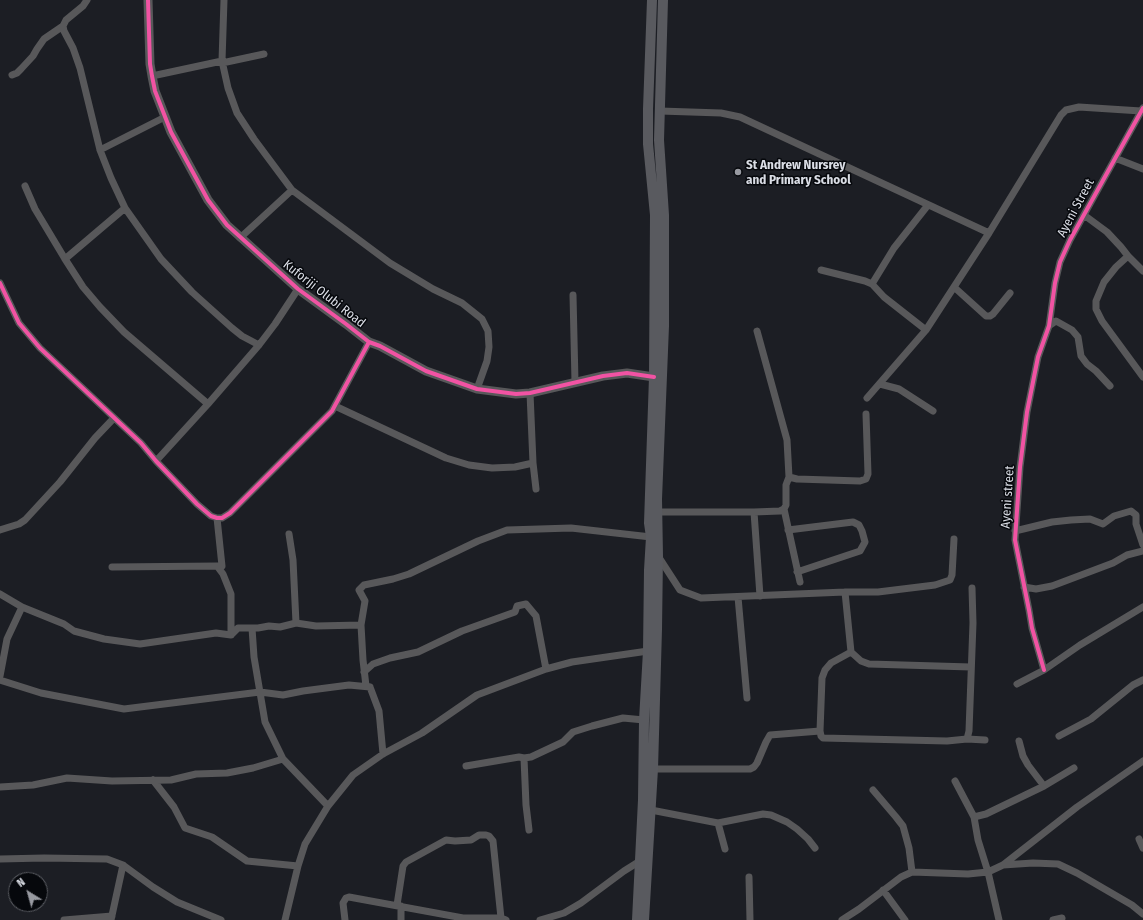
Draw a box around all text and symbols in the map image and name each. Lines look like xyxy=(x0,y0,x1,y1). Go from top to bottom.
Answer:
place label: St Andrew Nursrey and Primary School xyxy=(746,157,851,188)
marker: St Andrew Nursrey and Primary School xyxy=(733,167,743,177)
street label: Ayeni Street xyxy=(1054,176,1098,240)
street label: Kuforiji Olubi Road xyxy=(280,257,368,331)
street label: Ayeni street xyxy=(998,465,1018,529)
north arrow xyxy=(8,872,48,912)
text: N xyxy=(15,876,28,890)

